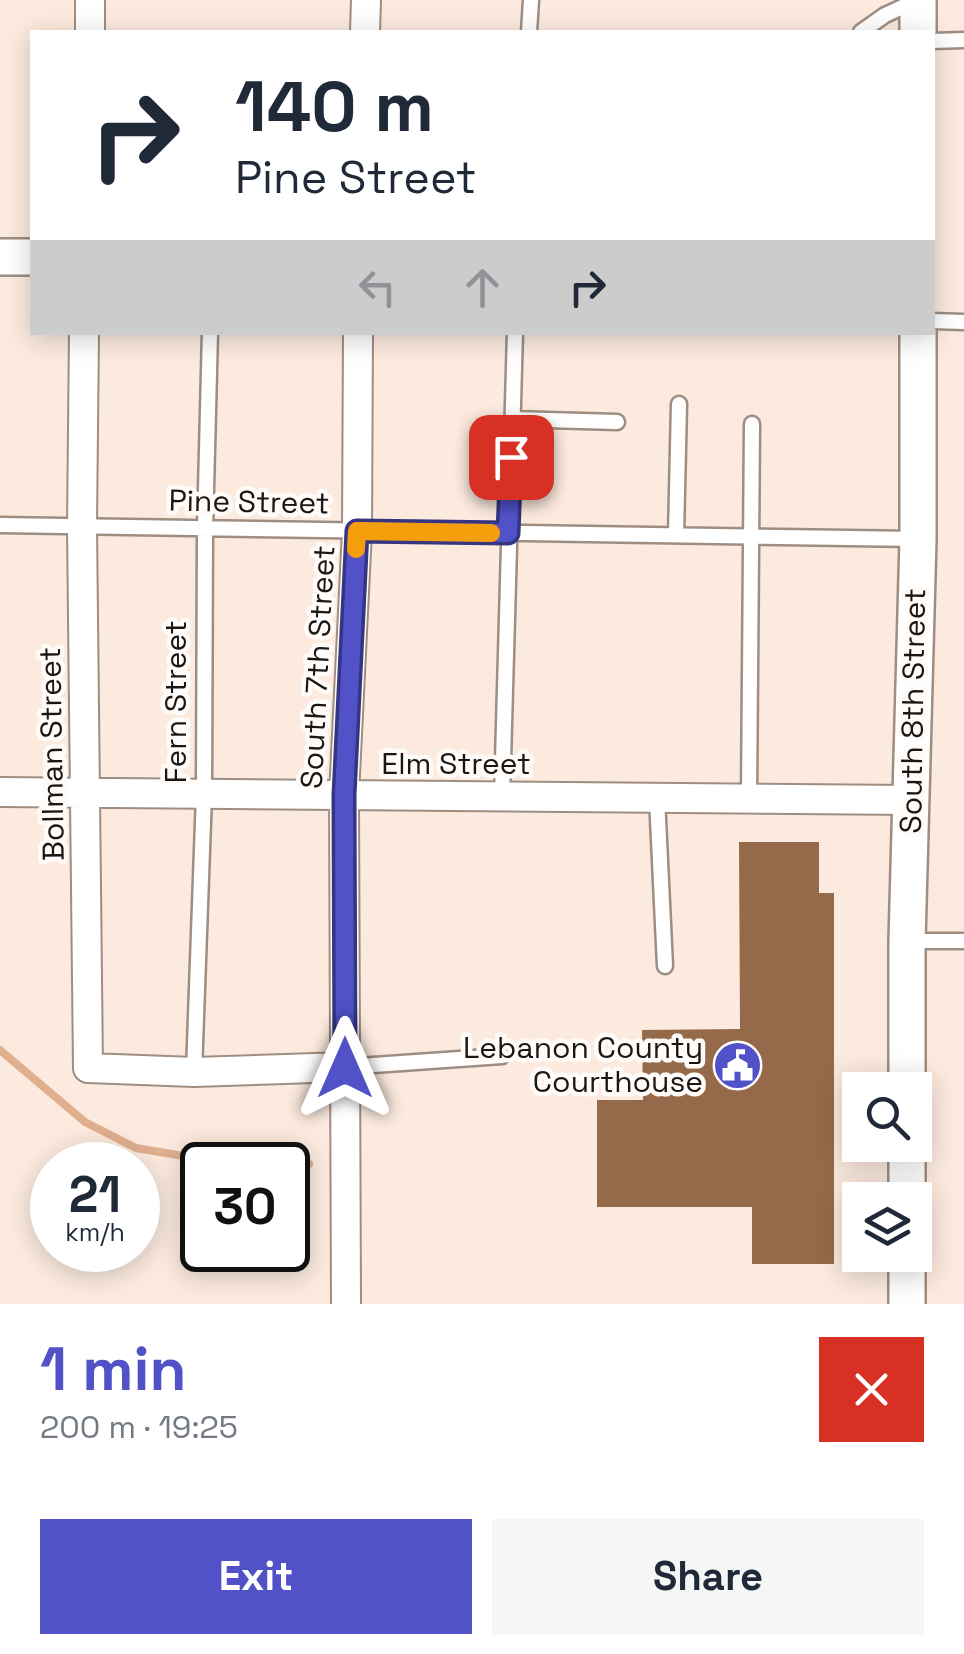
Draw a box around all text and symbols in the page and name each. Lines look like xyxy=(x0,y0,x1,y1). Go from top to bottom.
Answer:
text: 140 m xyxy=(235,62,434,151)
icon: right xyxy=(70,70,200,200)
text: Pine Street xyxy=(235,149,476,206)
icon: left xyxy=(350,260,405,315)
icon: ahead xyxy=(455,260,510,315)
icon: right xyxy=(560,260,615,315)
pin xyxy=(469,415,554,500)
icon: arrive xyxy=(484,430,539,485)
street label: Pine Street xyxy=(168,481,330,522)
street label: South 7th Street xyxy=(292,544,343,790)
street label: South 8th Street xyxy=(891,588,934,834)
street label: Fern Street xyxy=(156,621,195,783)
street label: Bollman Street xyxy=(30,647,73,861)
street label: Elm Street xyxy=(381,744,531,783)
position arrow xyxy=(293,1016,397,1120)
place label: Lebanon County Courthouse xyxy=(463,1028,703,1101)
public building icon: Lebanon County Courthouse xyxy=(712,1039,764,1091)
map controls xyxy=(842,1072,932,1272)
button: search xyxy=(842,1072,932,1162)
speed limit sign: 30 xyxy=(180,1142,310,1272)
text: 21 xyxy=(69,1163,121,1227)
button: layers xyxy=(842,1182,932,1272)
text: km/h xyxy=(65,1216,125,1248)
text: 1 min xyxy=(40,1331,187,1408)
button: close xyxy=(819,1337,924,1442)
text: 200 m · 19:25 xyxy=(40,1407,238,1447)
button: Exit xyxy=(40,1519,472,1634)
button: Share xyxy=(492,1519,924,1634)

